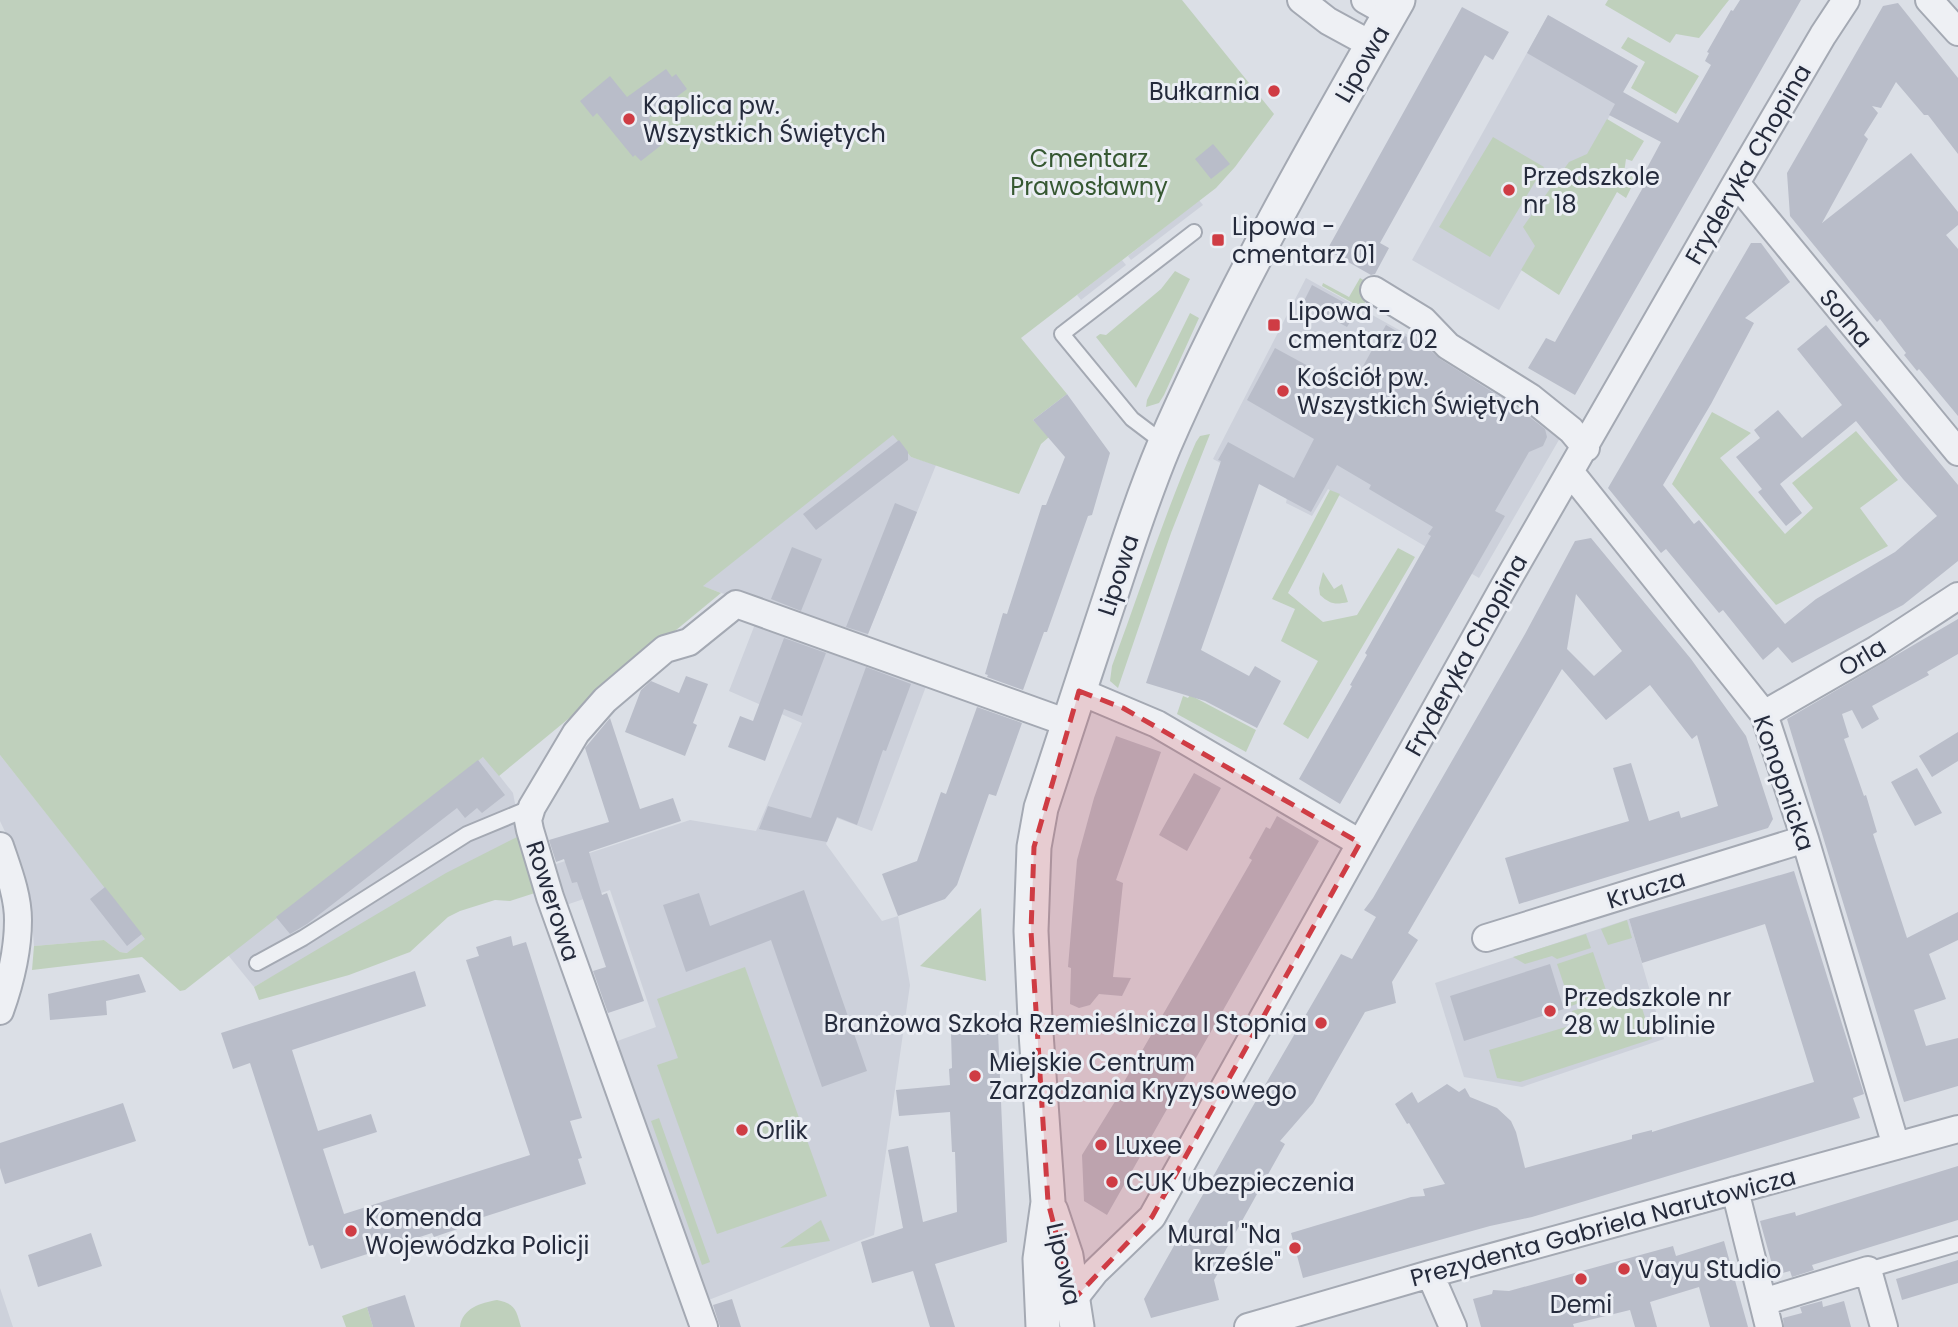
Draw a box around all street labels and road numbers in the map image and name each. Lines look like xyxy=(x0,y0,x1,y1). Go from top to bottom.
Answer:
street label: Lipowa xyxy=(1327,19,1397,109)
street label: Fryderyka Chopina xyxy=(1677,58,1819,270)
street label: Solna xyxy=(1812,282,1880,354)
street label: Lipowa xyxy=(1089,530,1147,620)
street label: Fryderyka Chopina xyxy=(1397,548,1535,762)
street label: Orla xyxy=(1832,630,1892,684)
street label: Konopnicka xyxy=(1745,711,1823,855)
street label: Rowerowa xyxy=(518,837,588,965)
street label: Krucza xyxy=(1603,861,1689,917)
street label: Prezydenta Gabriela Narutowicza xyxy=(1406,1160,1800,1294)
street label: Lipowa xyxy=(1039,1219,1089,1309)

